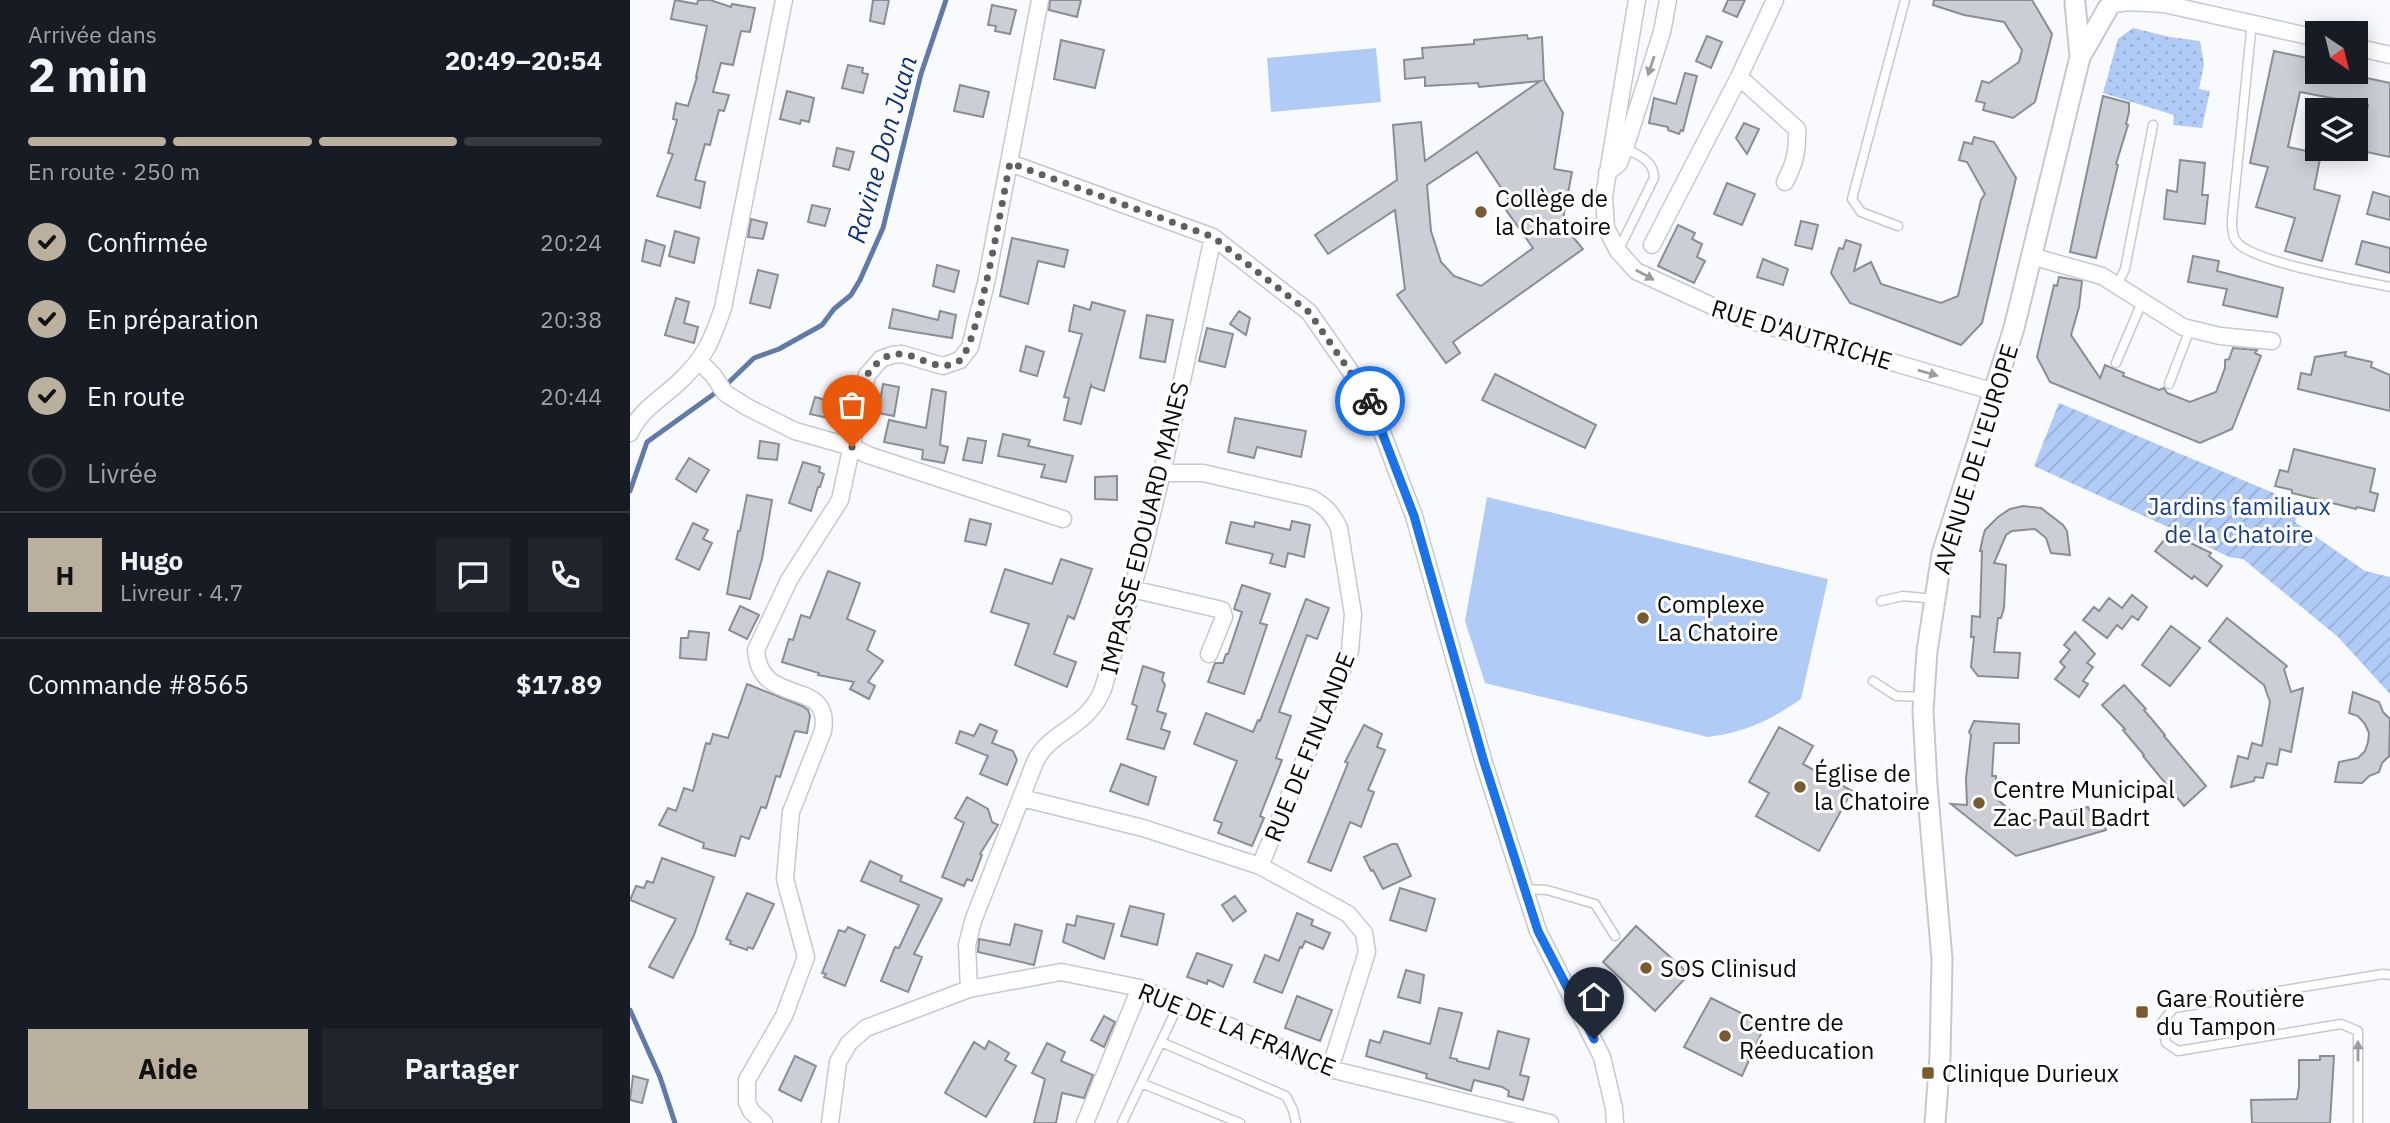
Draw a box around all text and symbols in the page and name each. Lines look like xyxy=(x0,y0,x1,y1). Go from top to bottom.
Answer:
text: Arrivée dans xyxy=(28,19,157,49)
north arrow xyxy=(2305,21,2368,84)
map controls xyxy=(2305,21,2368,161)
text: 20:49–20:54 xyxy=(445,43,602,77)
text: 2 min xyxy=(28,45,148,105)
water label: Ravine Don Juan xyxy=(838,51,924,247)
one-way arrow xyxy=(1646,56,1656,77)
button: layers xyxy=(2305,98,2368,161)
text: En route · 250 m xyxy=(28,156,200,186)
place label: Collège de la Chatoire xyxy=(1495,182,1611,242)
marker: Collège de la Chatoire xyxy=(1473,204,1489,220)
icon: check xyxy=(28,223,66,261)
text: Confirmée xyxy=(87,225,208,259)
text: 20:24 xyxy=(540,227,602,257)
one-way arrow xyxy=(1635,268,1655,280)
street label: RUE D'AUTRICHE xyxy=(1708,291,1896,377)
icon: check xyxy=(28,300,66,338)
text: En préparation xyxy=(87,302,259,336)
text: 20:38 xyxy=(540,304,602,334)
street label: AVENUE DE L'EUROPE xyxy=(1925,340,2025,578)
courier xyxy=(1335,366,1405,436)
one-way arrow xyxy=(1918,368,1940,379)
pin xyxy=(822,375,882,447)
icon: check xyxy=(28,377,66,415)
street label: IMPASSE EDOUARD MANES xyxy=(1092,378,1196,678)
text: En route xyxy=(87,379,185,413)
text: 20:44 xyxy=(540,381,602,411)
icon: bike xyxy=(1351,382,1389,420)
icon: bag xyxy=(833,386,871,424)
text: Livrée xyxy=(87,456,157,490)
park label: Jardins familiaux de la Chatoire xyxy=(2147,490,2331,550)
button: chat xyxy=(436,538,510,612)
button: phone xyxy=(528,538,602,612)
text: Hugo xyxy=(120,543,183,577)
text: H xyxy=(56,558,74,592)
text: Livreur · 4.7 xyxy=(120,577,243,607)
place label: Complexe La Chatoire xyxy=(1657,588,1778,648)
marker: Complexe La Chatoire xyxy=(1635,610,1651,626)
street label: RUE DE FINLANDE xyxy=(1256,648,1362,846)
text: Commande #8565 xyxy=(28,667,249,701)
text: $17.89 xyxy=(516,667,602,701)
place label: Église de la Chatoire xyxy=(1814,757,1930,817)
place label: Centre Municipal Zac Paul Badrt xyxy=(1993,773,2175,833)
marker: Église de la Chatoire xyxy=(1792,779,1808,795)
marker: Centre Municipal Zac Paul Badrt xyxy=(1971,795,1987,811)
place label: SOS Clinisud xyxy=(1660,952,1797,984)
marker: SOS Clinisud xyxy=(1638,960,1654,976)
pin xyxy=(1564,967,1624,1039)
street label: RUE DE LA FRANCE xyxy=(1134,975,1340,1083)
icon: home xyxy=(1575,978,1613,1016)
place label: Gare Routière du Tampon xyxy=(2156,982,2305,1042)
marker: Gare Routière du Tampon xyxy=(2134,1004,2150,1020)
place label: Centre de Réeducation xyxy=(1739,1006,1874,1066)
marker: Centre de Réeducation xyxy=(1717,1028,1733,1044)
button: Aide xyxy=(28,1029,308,1109)
button: Partager xyxy=(322,1029,602,1109)
one-way arrow xyxy=(2352,1040,2364,1062)
place label: Clinique Durieux xyxy=(1942,1057,2119,1089)
marker: Clinique Durieux xyxy=(1920,1065,1936,1081)

